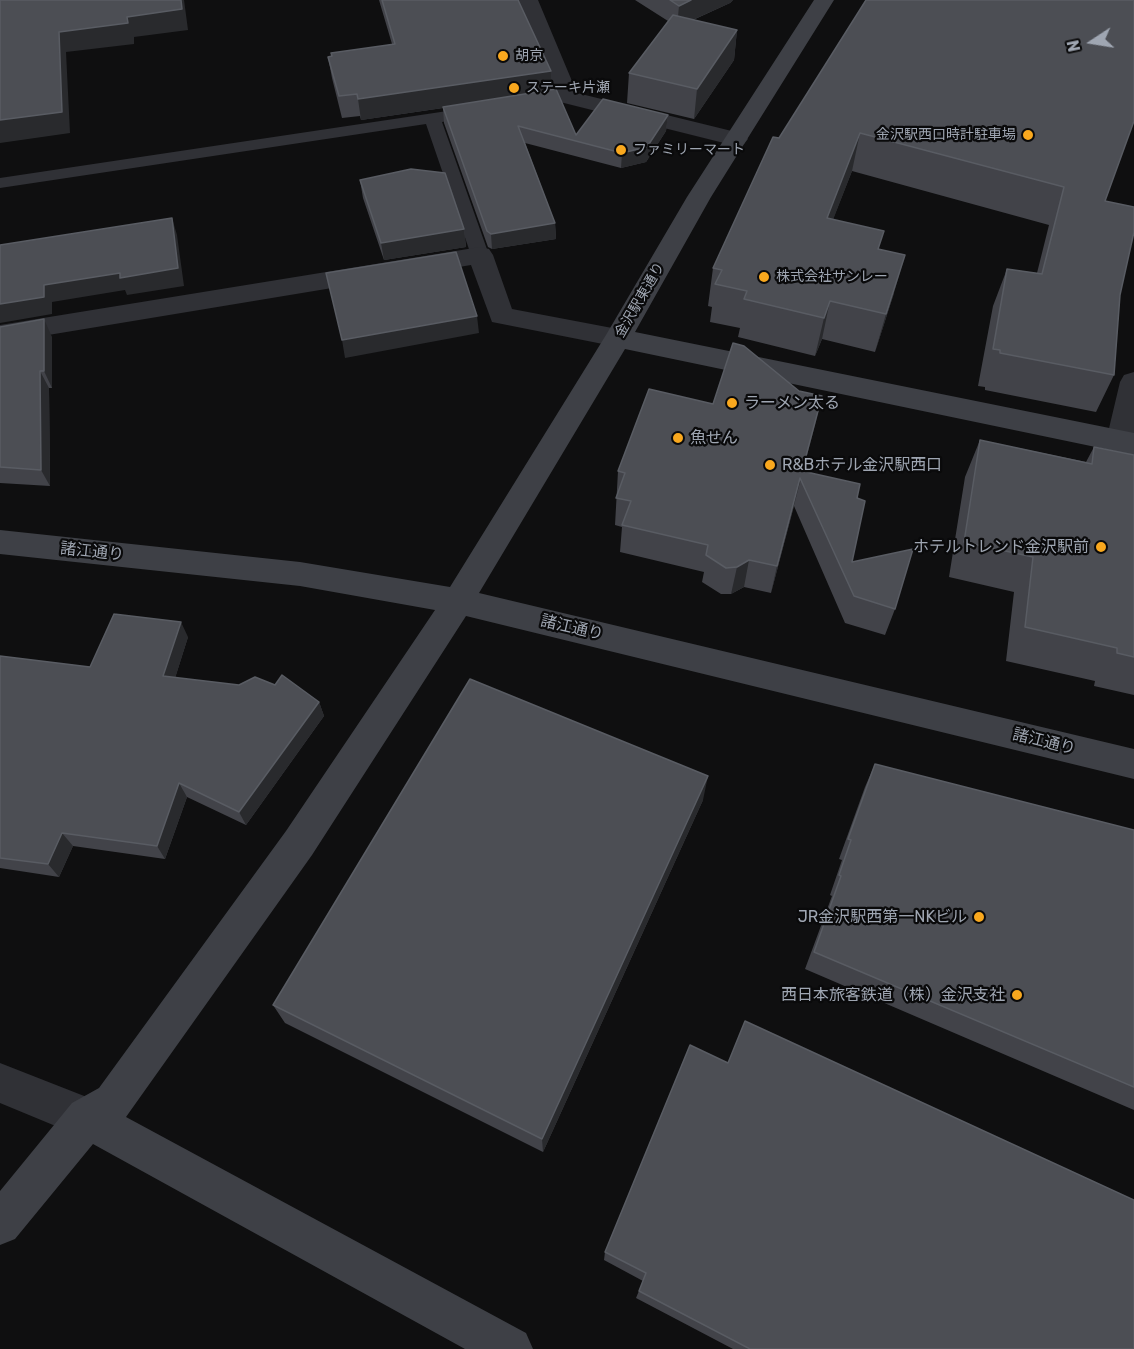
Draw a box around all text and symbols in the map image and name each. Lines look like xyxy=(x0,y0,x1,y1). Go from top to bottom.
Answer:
north arrow xyxy=(1062,12,1122,72)
text: N xyxy=(1063,38,1084,53)
place label: 胡京 xyxy=(515,48,543,64)
marker: 胡京 xyxy=(496,49,510,63)
place label: ステーキ片瀬 xyxy=(526,80,610,96)
marker: ステーキ片瀬 xyxy=(507,81,521,95)
place label: 金沢駅西口時計駐車場 xyxy=(876,127,1016,143)
marker: 金沢駅西口時計駐車場 xyxy=(1021,128,1035,142)
place label: ファミリーマート xyxy=(633,142,745,158)
marker: ファミリーマート xyxy=(614,143,628,157)
street label: 金沢駅東通り xyxy=(612,259,668,341)
place label: 株式会社サンレー xyxy=(776,269,888,285)
marker: 株式会社サンレー xyxy=(757,270,771,284)
place label: ラーメン太る xyxy=(744,393,840,413)
marker: ラーメン太る xyxy=(725,396,739,410)
place label: 魚せん xyxy=(690,428,738,448)
marker: 魚せん xyxy=(671,431,685,445)
place label: R&Bホテル金沢駅西口 xyxy=(782,455,942,475)
marker: R&Bホテル金沢駅西口 xyxy=(763,458,777,472)
place label: ホテルトレンド金沢駅前 xyxy=(913,537,1089,557)
street label: 諸江通り xyxy=(59,539,125,565)
marker: ホテルトレンド金沢駅前 xyxy=(1094,540,1108,554)
street label: 諸江通り xyxy=(539,611,605,645)
street label: 諸江通り xyxy=(1011,725,1077,759)
place label: JR金沢駅西第一NKビル xyxy=(798,907,967,927)
marker: JR金沢駅西第一NKビル xyxy=(972,910,986,924)
place label: 西日本旅客鉄道（株）金沢支社 xyxy=(781,985,1005,1005)
marker: 西日本旅客鉄道（株）金沢支社 xyxy=(1010,988,1024,1002)

